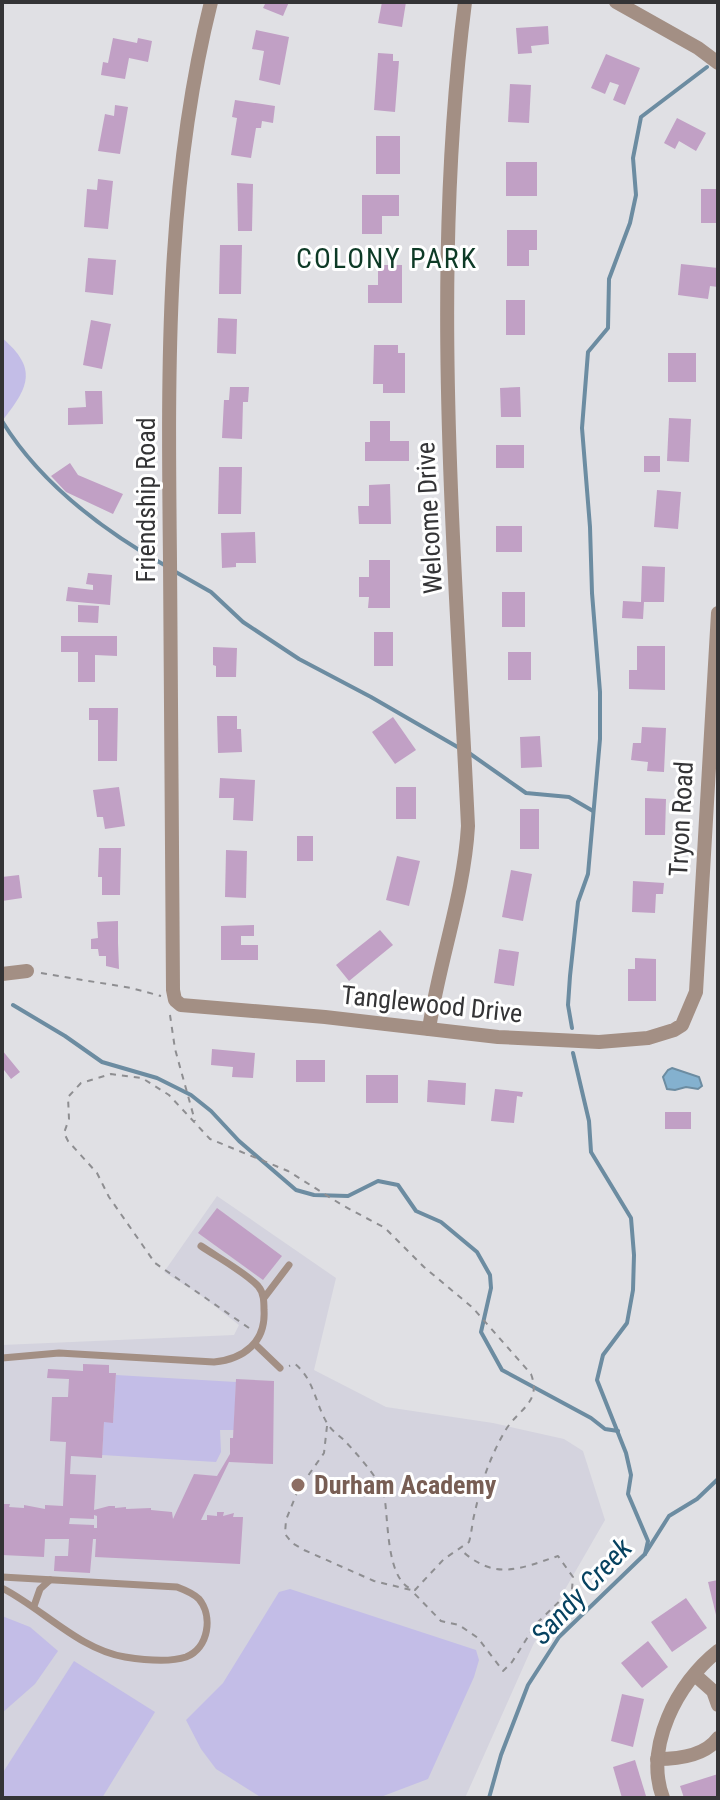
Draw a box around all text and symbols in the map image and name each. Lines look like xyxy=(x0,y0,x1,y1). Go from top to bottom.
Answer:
district label: COLONY PARK xyxy=(296,242,478,275)
street label: Friendship Road xyxy=(131,417,161,583)
street label: Welcome Drive xyxy=(410,441,448,595)
street label: Tryon Road xyxy=(663,761,699,877)
street label: Tanglewood Drive xyxy=(340,980,524,1028)
place label: Durham Academy xyxy=(314,1470,497,1500)
marker: Durham Academy xyxy=(289,1476,307,1494)
water label: Sandy Creek xyxy=(524,1531,639,1651)

